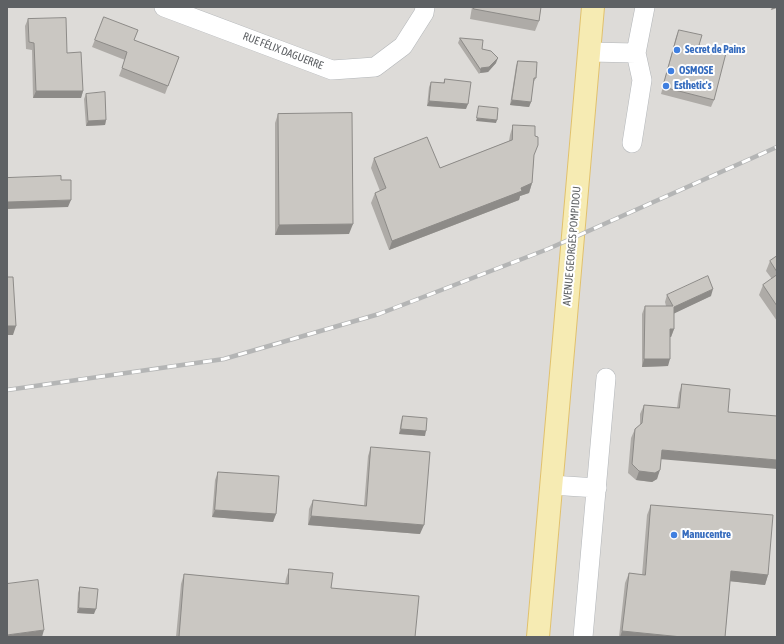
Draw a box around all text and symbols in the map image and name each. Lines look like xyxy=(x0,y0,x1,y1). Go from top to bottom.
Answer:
street label: RUE FÉLIX DAGUERRE xyxy=(241,30,325,72)
place label: Secret de Pains xyxy=(685,43,745,57)
marker: Secret de Pains xyxy=(672,45,682,55)
place label: OSMOSE xyxy=(679,64,713,78)
marker: OSMOSE xyxy=(666,66,676,76)
place label: Esthetic's xyxy=(674,79,712,93)
marker: Esthetic's xyxy=(661,81,671,91)
street label: AVENUE GEORGES POMPIDOU xyxy=(560,186,584,306)
place label: Manucentre xyxy=(682,528,731,542)
marker: Manucentre xyxy=(669,530,679,540)

